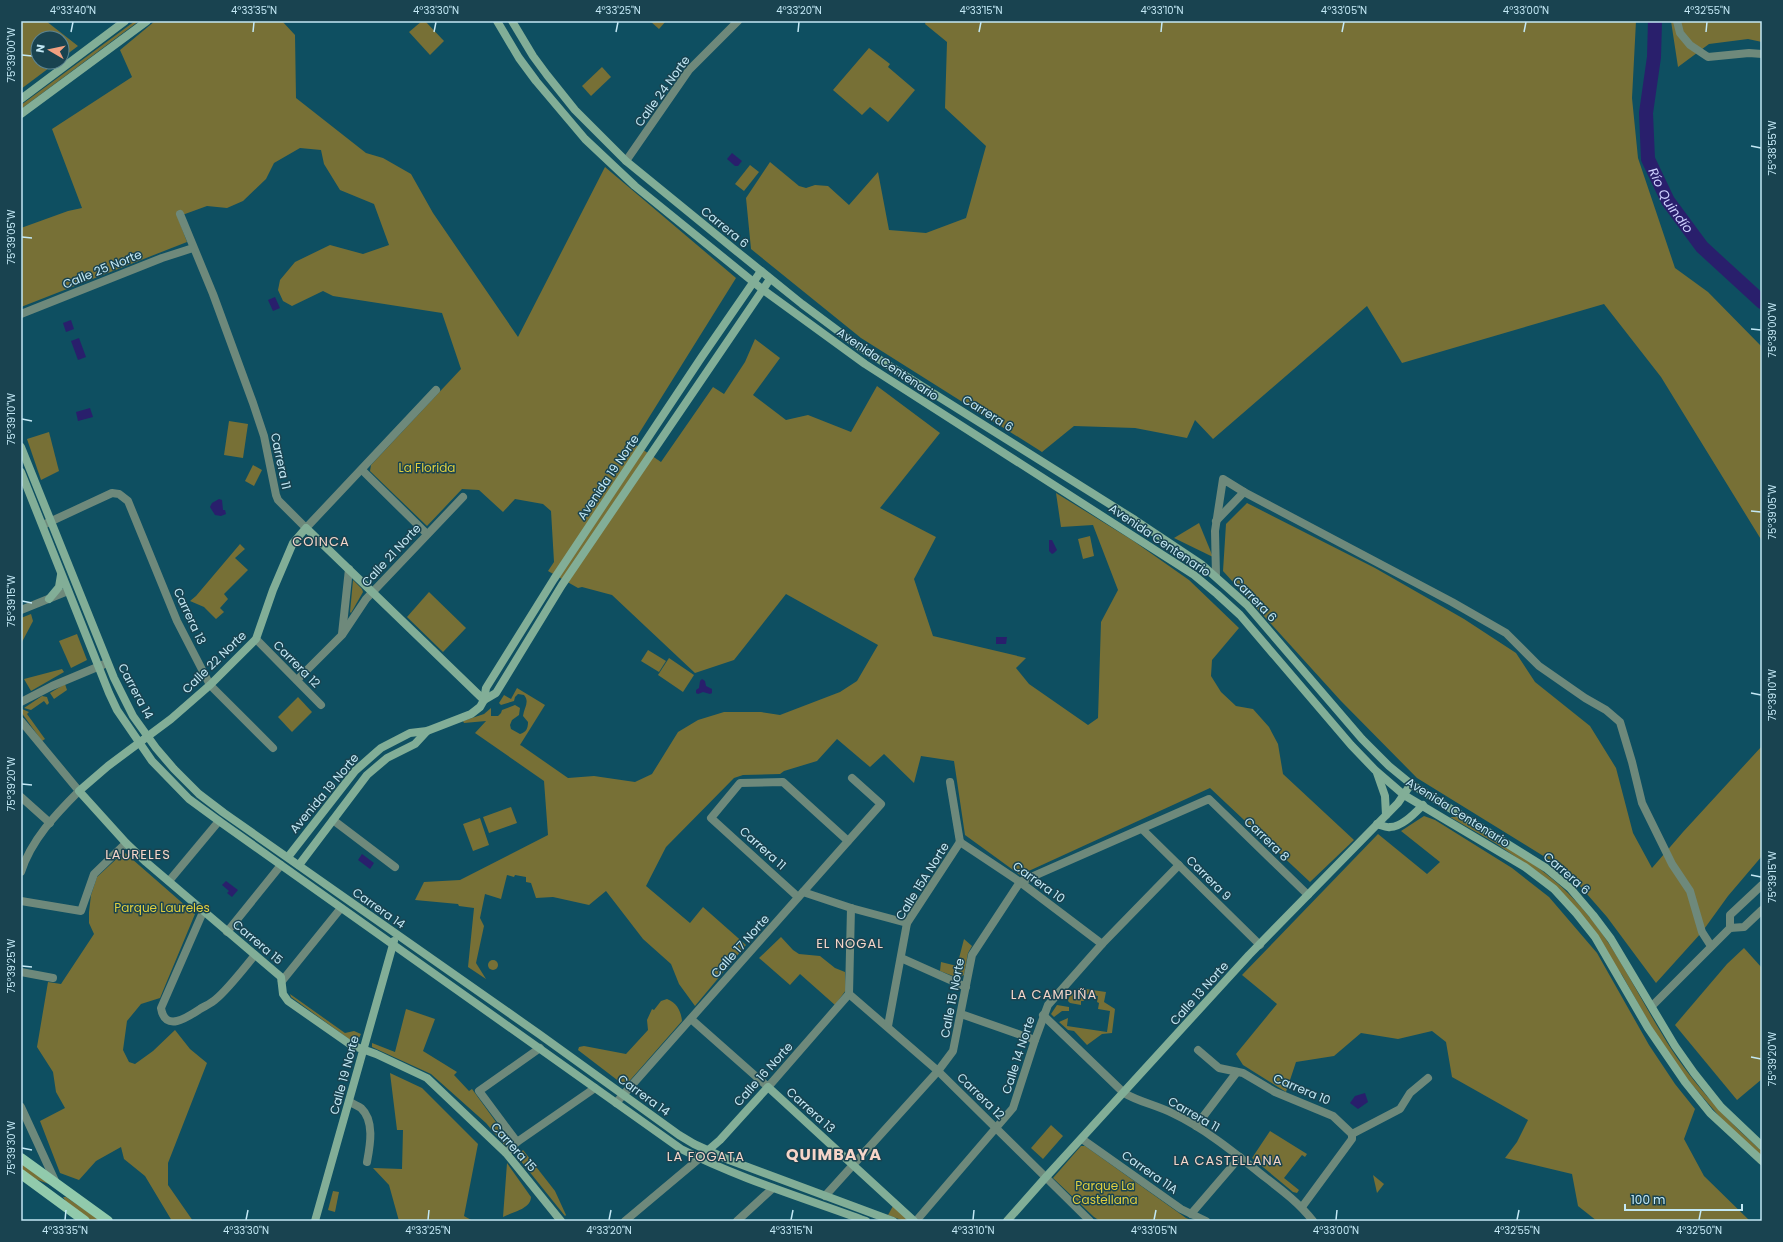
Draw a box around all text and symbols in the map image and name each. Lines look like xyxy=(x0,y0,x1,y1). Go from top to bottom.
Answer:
text: 4°33'40"N xyxy=(50,3,96,18)
text: 4°33'35"N xyxy=(231,3,277,18)
text: 4°33'30"N xyxy=(413,3,459,18)
text: 4°33'25"N xyxy=(595,3,641,18)
text: 4°33'20"N xyxy=(776,3,822,18)
text: 4°33'15"N xyxy=(959,3,1003,18)
text: 4°33'10"N xyxy=(1140,3,1184,18)
text: 4°33'05"N xyxy=(1321,3,1367,18)
text: 4°33'00"N xyxy=(1503,3,1549,18)
text: 4°32'55"N xyxy=(1684,3,1730,18)
text: 75°39'00"W xyxy=(4,27,19,82)
north arrow xyxy=(30,30,70,70)
text: N xyxy=(32,43,49,54)
street label: Calle 24 Norte xyxy=(630,52,694,130)
text: 75°38'55"W xyxy=(1765,120,1780,175)
water label: Río Quindío xyxy=(1644,164,1698,237)
street label: Carrera 6 xyxy=(697,202,753,252)
text: 75°39'05"W xyxy=(4,209,19,264)
street label: Calle 25 Norte xyxy=(60,245,144,293)
text: 75°39'00"W xyxy=(1765,302,1780,357)
street label: Avenida Centenario xyxy=(834,324,943,405)
street label: Carrera 6 xyxy=(959,391,1017,435)
text: 75°39'10"W xyxy=(4,393,19,445)
street label: Carrera 11 xyxy=(267,431,295,491)
street label: Avenida 19 Norte xyxy=(573,431,643,523)
park label: La Florida xyxy=(399,459,455,476)
text: 75°39'05"W xyxy=(1765,484,1780,539)
street label: Avenida Centenario xyxy=(1106,500,1215,581)
street label: Calle 21 Norte xyxy=(357,520,425,590)
district label: COINCA xyxy=(292,532,350,551)
street label: Carrera 6 xyxy=(1229,573,1281,625)
text: 75°39'15"W xyxy=(4,575,19,627)
street label: Carrera 13 xyxy=(170,585,210,647)
street label: Calle 22 Norte xyxy=(178,627,250,697)
street label: Carrera 12 xyxy=(270,637,324,691)
street label: Carrera 14 xyxy=(114,660,158,722)
text: 75°39'10"W xyxy=(1765,669,1780,721)
street label: Avenida 19 Norte xyxy=(286,749,362,837)
text: 75°39'20"W xyxy=(4,757,19,811)
street label: Avenida Centenario xyxy=(1403,773,1513,851)
street label: Carrera 8 xyxy=(1241,813,1293,865)
street label: Carrera 11 xyxy=(736,823,790,873)
street label: Calle 15A Norte xyxy=(891,839,953,923)
district label: LAURELES xyxy=(105,845,171,864)
street label: Carrera 6 xyxy=(1540,848,1594,898)
text: 75°39'15"W xyxy=(1765,851,1780,903)
street label: Carrera 9 xyxy=(1183,852,1235,904)
street label: Carrera 10 xyxy=(1009,857,1069,907)
street label: Carrera 14 xyxy=(349,884,409,933)
park label: Parque Laureles xyxy=(114,899,210,916)
street label: Calle 17 Norte xyxy=(707,911,773,981)
street label: Carrera 15 xyxy=(229,916,287,968)
district label: EL NOGAL xyxy=(816,934,884,953)
text: 75°39'25"W xyxy=(4,939,19,993)
street label: Calle 15 Norte xyxy=(936,957,968,1039)
street label: Calle 13 Norte xyxy=(1166,957,1232,1029)
district label: LA CAMPIÑA xyxy=(1011,985,1097,1004)
street label: Calle 14 Norte xyxy=(997,1014,1039,1096)
text: 75°39'20"W xyxy=(1765,1032,1780,1086)
street label: Calle 19 Norte xyxy=(325,1034,363,1116)
street label: Calle 16 Norte xyxy=(730,1038,796,1110)
street label: Carrera 12 xyxy=(953,1069,1009,1123)
street label: Carrera 10 xyxy=(1271,1069,1333,1109)
street label: Carrera 14 xyxy=(614,1070,674,1120)
street label: Carrera 13 xyxy=(783,1083,839,1137)
street label: Carrera 11 xyxy=(1165,1092,1223,1136)
street label: Carrera 15 xyxy=(487,1119,541,1175)
text: 75°39'30"W xyxy=(4,1121,19,1175)
district label: QUIMBAYA xyxy=(786,1143,882,1166)
street label: Carrera 11A xyxy=(1118,1146,1182,1198)
district label: LA FOGATA xyxy=(667,1147,745,1166)
district label: LA CASTELLANA xyxy=(1174,1151,1282,1170)
park label: Parque La Castellana xyxy=(1072,1177,1138,1208)
scale bar xyxy=(1625,1186,1742,1212)
text: 100 m xyxy=(1631,1191,1665,1208)
text: 4°33'35"N xyxy=(42,1223,88,1238)
text: 4°33'30"N xyxy=(223,1223,269,1238)
text: 4°33'25"N xyxy=(405,1223,451,1238)
text: 4°33'20"N xyxy=(586,1223,632,1238)
text: 4°33'15"N xyxy=(769,1223,813,1238)
text: 4°33'10"N xyxy=(951,1223,995,1238)
text: 4°33'05"N xyxy=(1131,1223,1177,1238)
text: 4°33'00"N xyxy=(1313,1223,1359,1238)
text: 4°32'55"N xyxy=(1494,1223,1540,1238)
text: 4°32'50"N xyxy=(1676,1223,1722,1238)

